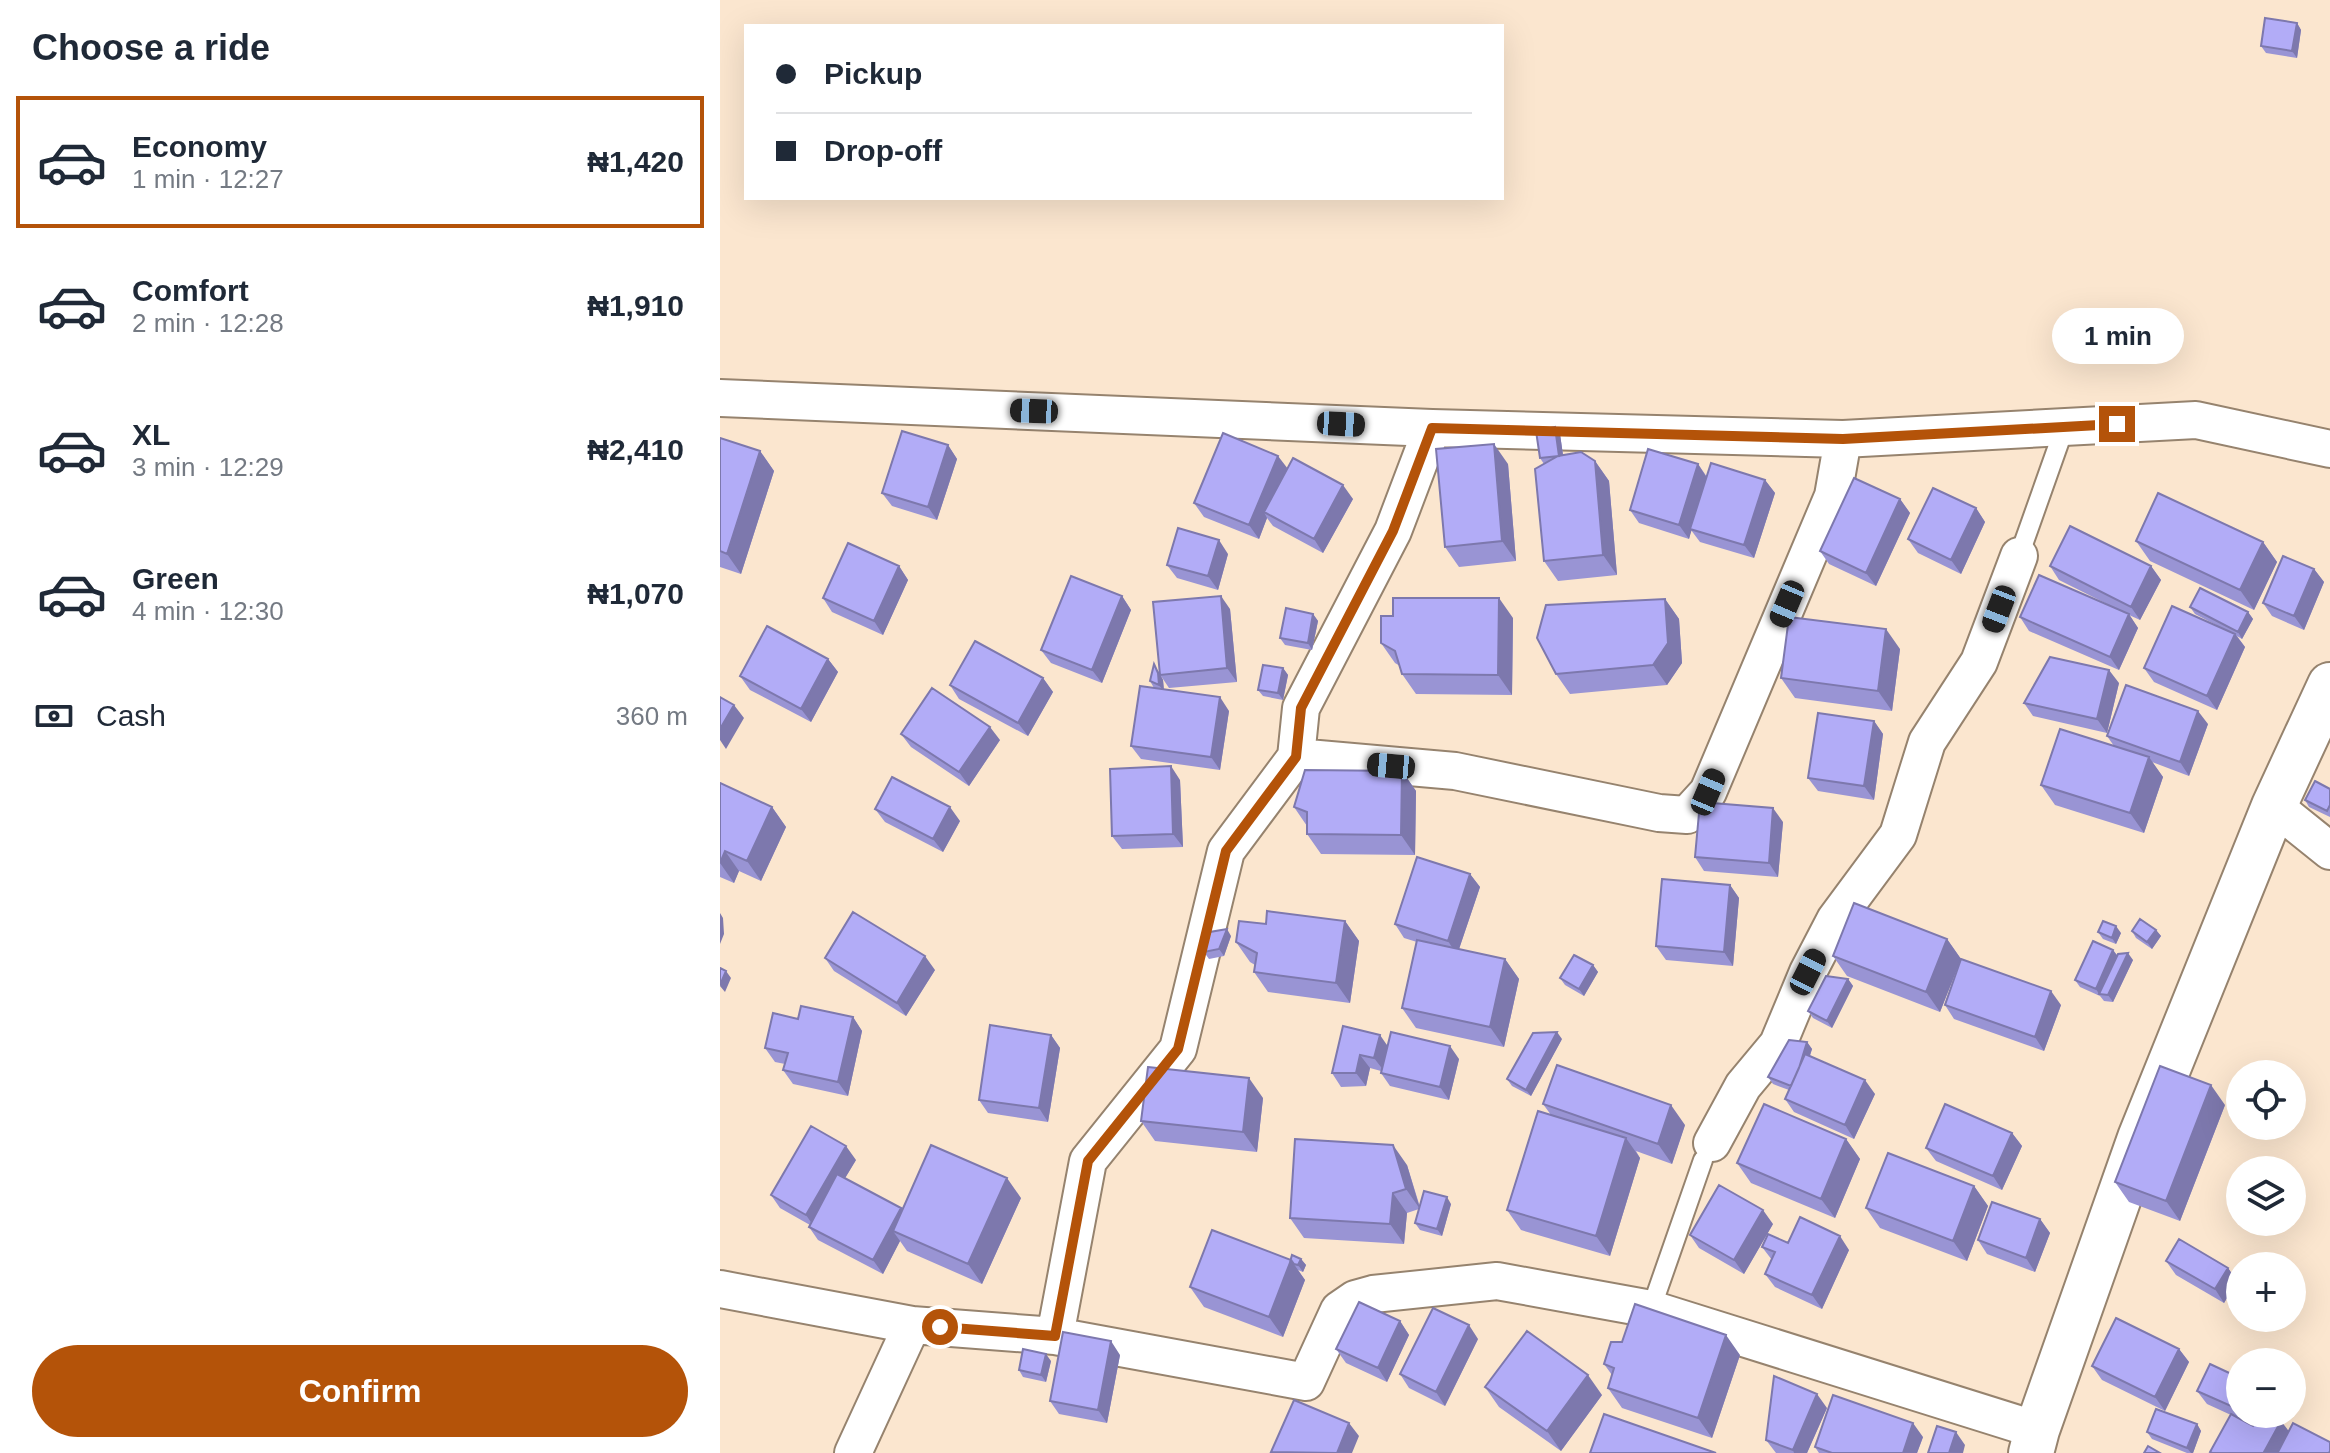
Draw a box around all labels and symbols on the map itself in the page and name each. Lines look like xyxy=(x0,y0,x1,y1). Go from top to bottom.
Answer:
callout: 1 min xyxy=(2051,308,2183,364)
car xyxy=(1010,398,1058,424)
route end xyxy=(2099,406,2135,442)
car xyxy=(1316,411,1366,437)
car xyxy=(1767,577,1807,631)
car xyxy=(1979,582,2019,636)
car xyxy=(1366,752,1416,780)
car xyxy=(1688,765,1728,819)
car xyxy=(1786,945,1830,999)
route start xyxy=(922,1309,958,1345)

